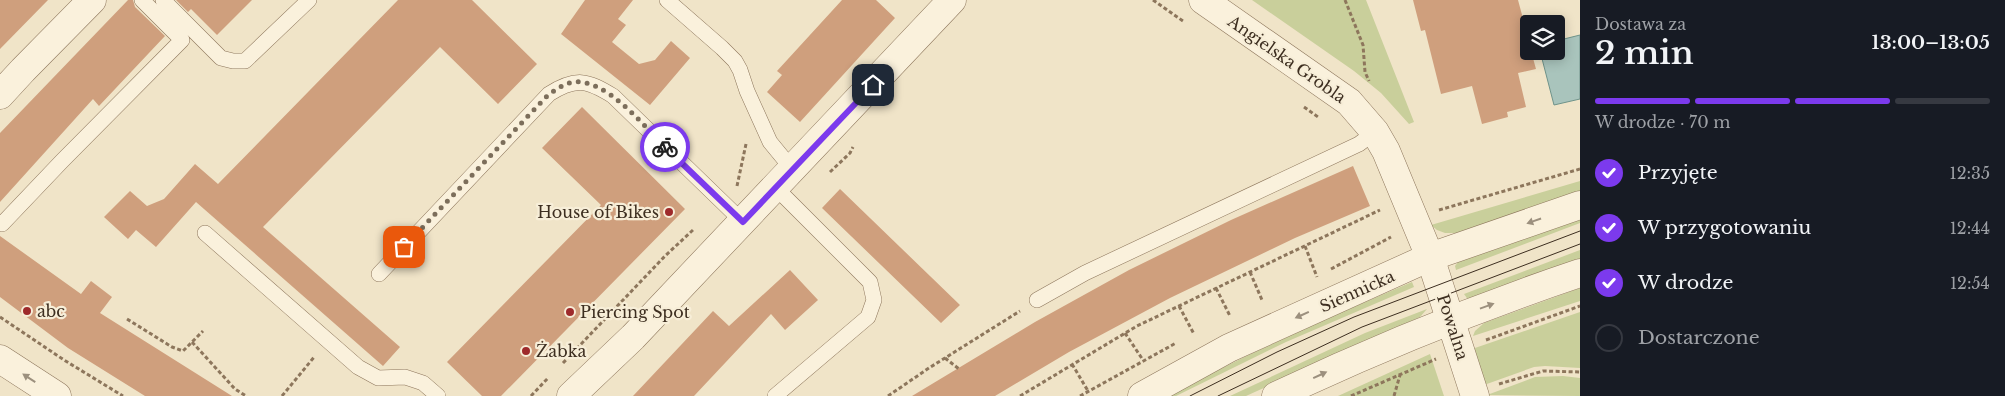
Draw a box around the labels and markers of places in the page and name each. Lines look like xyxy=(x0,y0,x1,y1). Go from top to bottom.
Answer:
pin xyxy=(852,64,894,106)
place label: House of Bikes xyxy=(537,202,659,222)
marker: House of Bikes xyxy=(663,206,675,218)
pin xyxy=(383,226,425,268)
place label: abc xyxy=(37,301,65,321)
place label: Piercing Spot xyxy=(580,302,690,322)
marker: abc xyxy=(21,305,33,317)
marker: Piercing Spot xyxy=(564,306,576,318)
place label: Żabka xyxy=(536,341,587,361)
marker: Żabka xyxy=(520,345,532,357)

